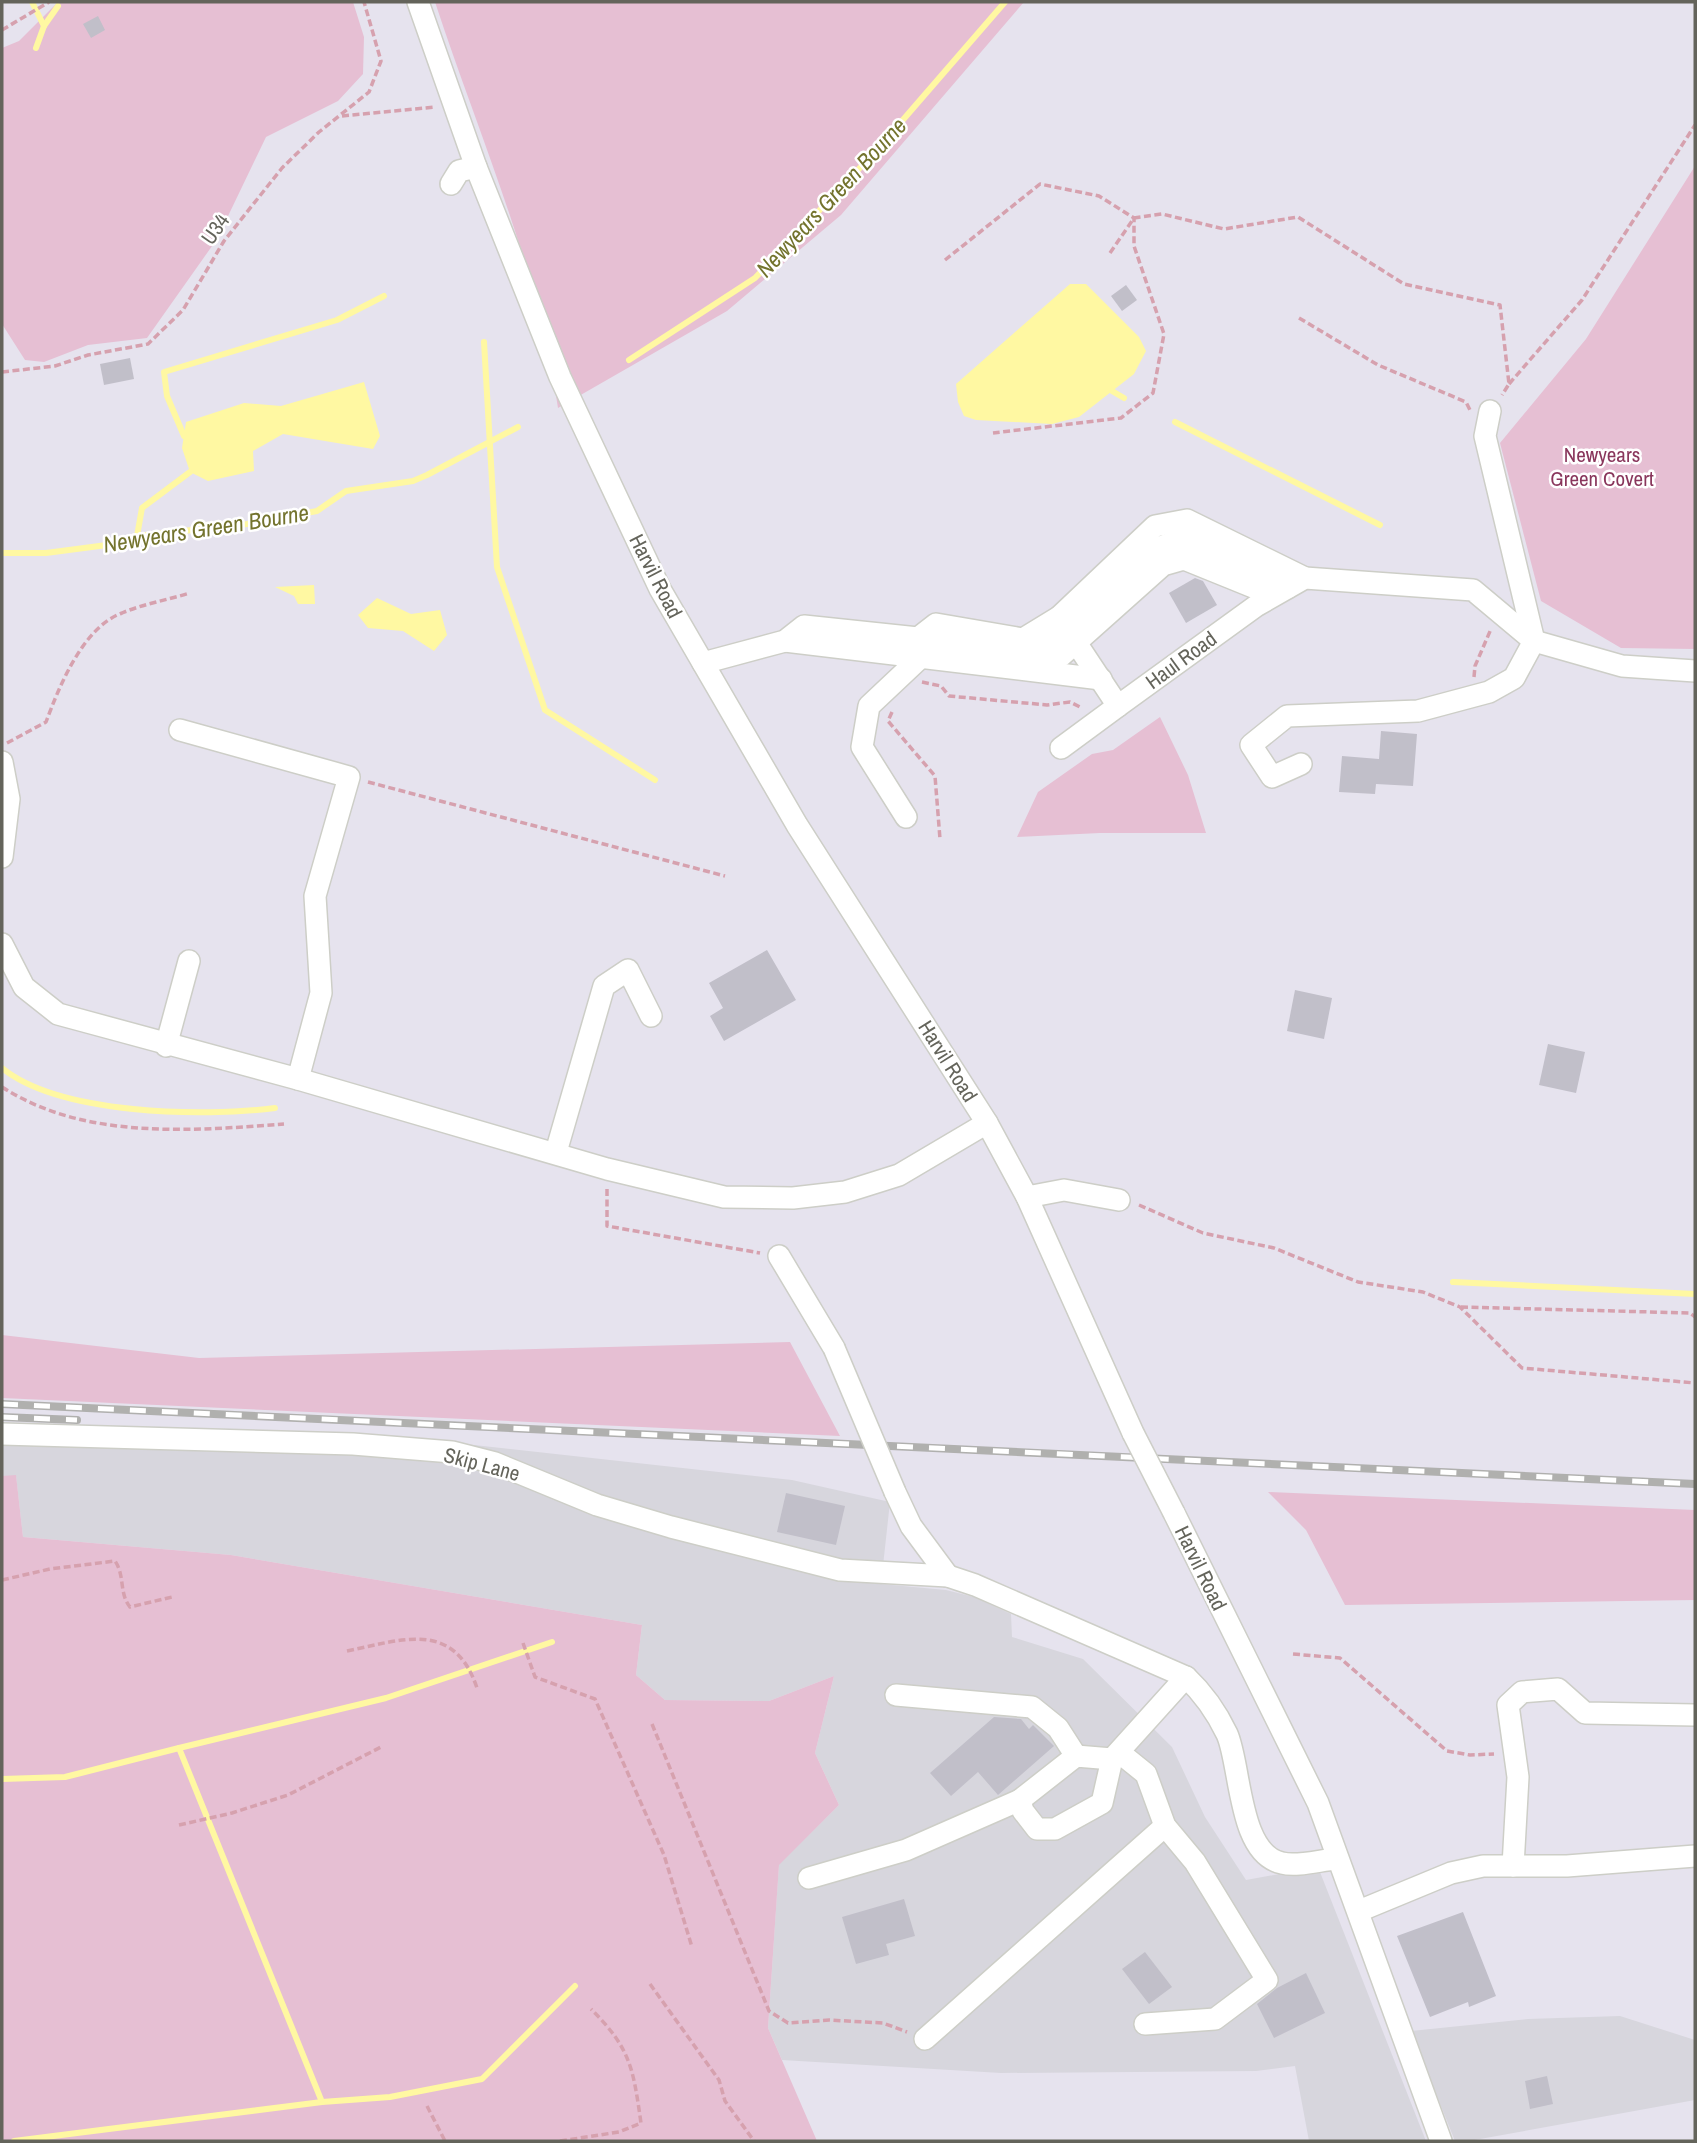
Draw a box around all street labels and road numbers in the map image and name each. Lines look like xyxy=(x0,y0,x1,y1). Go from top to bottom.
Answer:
street label: U34 xyxy=(194,207,236,250)
street label: Harvil Road xyxy=(622,529,690,623)
street label: Haul Road xyxy=(1140,624,1222,696)
street label: Harvil Road xyxy=(912,1015,984,1107)
street label: Skip Lane xyxy=(441,1440,523,1488)
street label: Harvil Road xyxy=(1168,1521,1234,1615)

